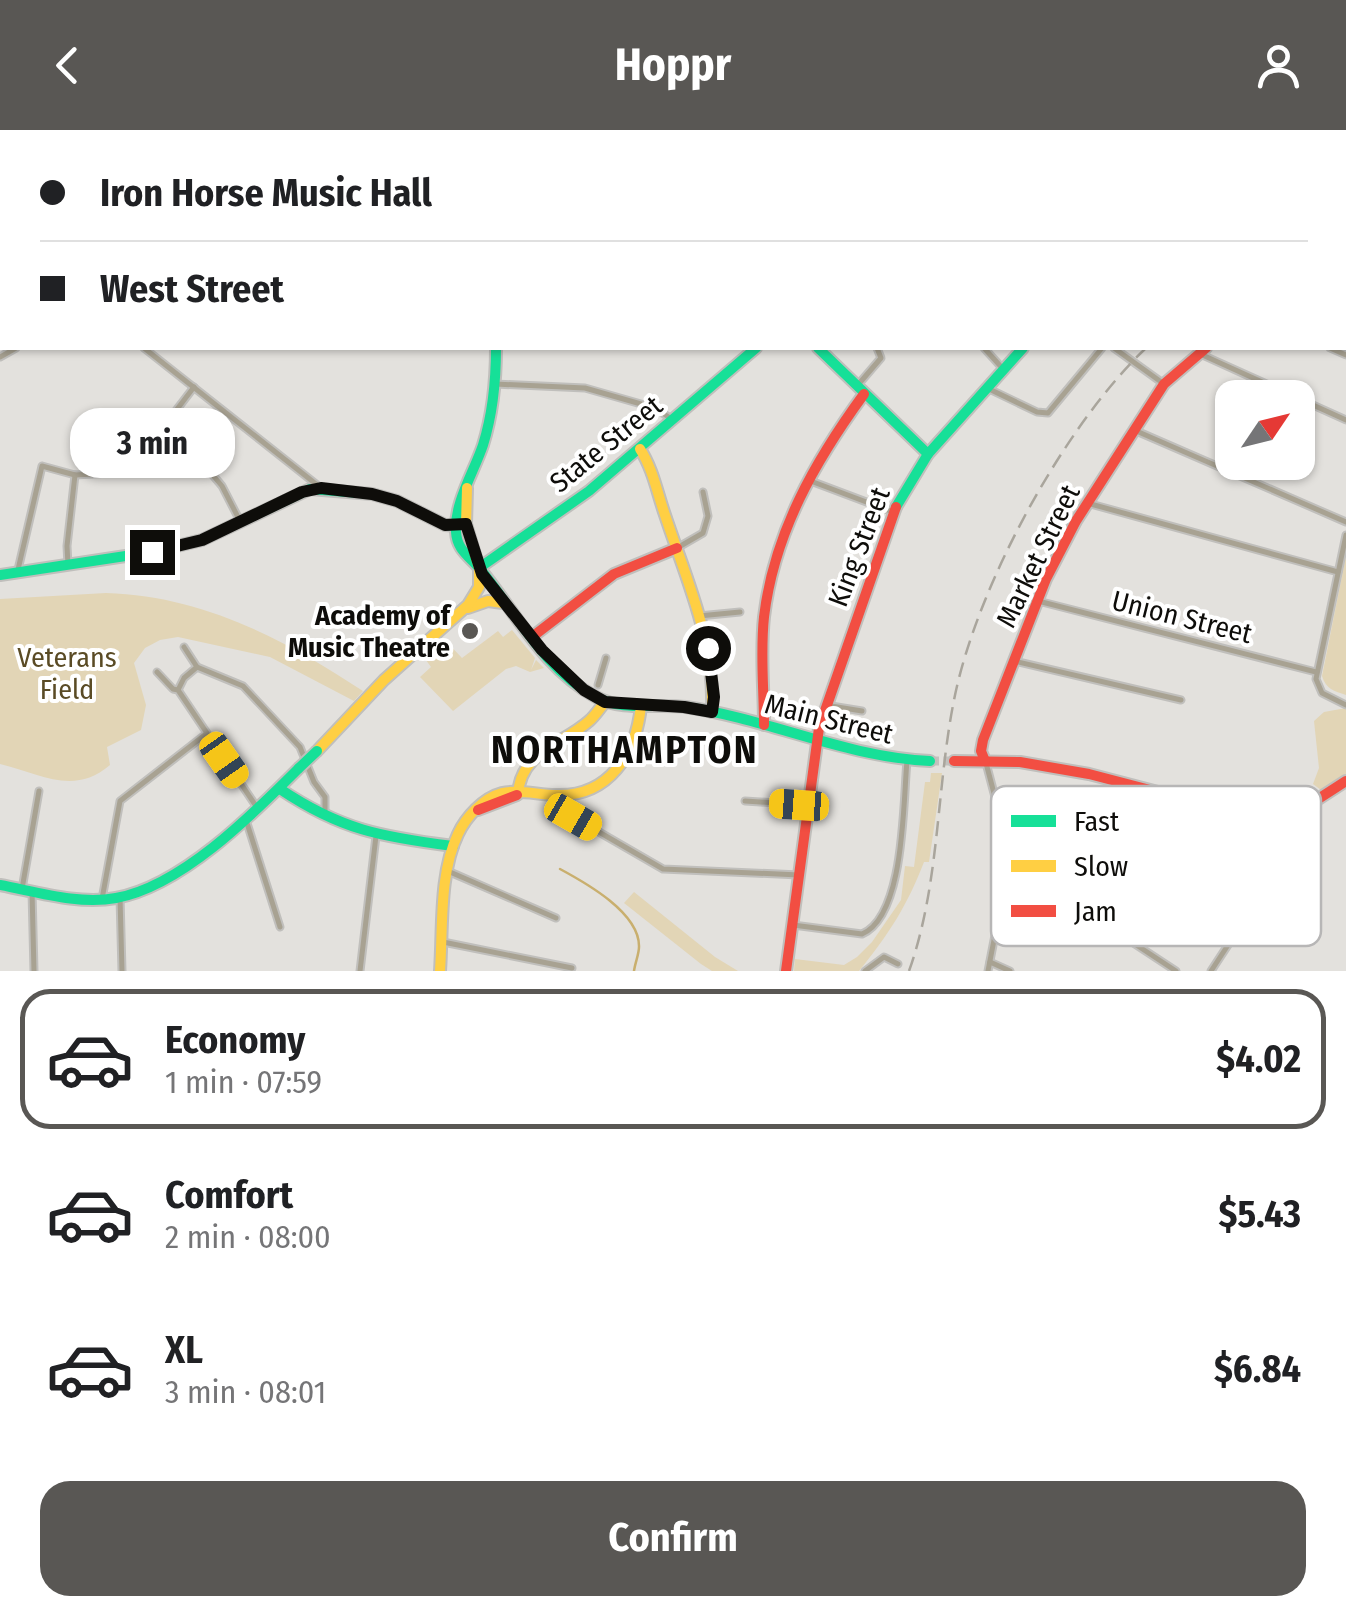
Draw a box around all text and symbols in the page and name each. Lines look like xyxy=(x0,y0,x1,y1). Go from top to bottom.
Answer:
icon: back xyxy=(40,38,95,93)
text: Hoppr xyxy=(615,38,731,92)
icon: person xyxy=(1251,38,1306,93)
text: Iron Horse Music Hall xyxy=(100,170,432,216)
text: West Street xyxy=(100,266,284,312)
north arrow xyxy=(1215,380,1315,480)
map controls xyxy=(1215,380,1315,480)
street label: State Street xyxy=(543,388,669,499)
callout: 3 min xyxy=(70,407,234,477)
text: 3 min xyxy=(117,424,188,462)
street label: Market Street xyxy=(989,479,1087,633)
street label: King Street xyxy=(821,482,897,611)
route end xyxy=(130,530,175,575)
street label: Union Street xyxy=(1109,584,1256,651)
place label: Academy of Music Theatre xyxy=(288,599,453,664)
marker: Academy of Music Theatre xyxy=(459,620,481,642)
route start xyxy=(686,626,731,671)
park label: Veterans Field xyxy=(17,641,117,706)
street label: Main Street xyxy=(762,687,897,751)
car xyxy=(195,727,253,793)
district label: NORTHAMPTON xyxy=(491,727,759,773)
legend xyxy=(991,786,1321,946)
car xyxy=(768,788,830,822)
car xyxy=(540,789,606,845)
text: Fast xyxy=(1074,805,1120,838)
text: Slow xyxy=(1074,850,1128,883)
text: Jam xyxy=(1074,895,1117,928)
icon: car xyxy=(45,1014,135,1104)
text: Economy xyxy=(165,1017,305,1063)
text: $4.02 xyxy=(1216,1036,1301,1082)
text: 1 min · 07:59 xyxy=(165,1063,322,1101)
icon: car xyxy=(45,1169,135,1259)
text: Comfort xyxy=(165,1172,293,1218)
text: $5.43 xyxy=(1218,1191,1301,1237)
text: 2 min · 08:00 xyxy=(165,1218,331,1256)
icon: car xyxy=(45,1324,135,1414)
text: XL xyxy=(165,1327,203,1373)
text: $6.84 xyxy=(1214,1346,1301,1392)
text: 3 min · 08:01 xyxy=(165,1373,326,1411)
button: Confirm xyxy=(40,1481,1306,1596)

